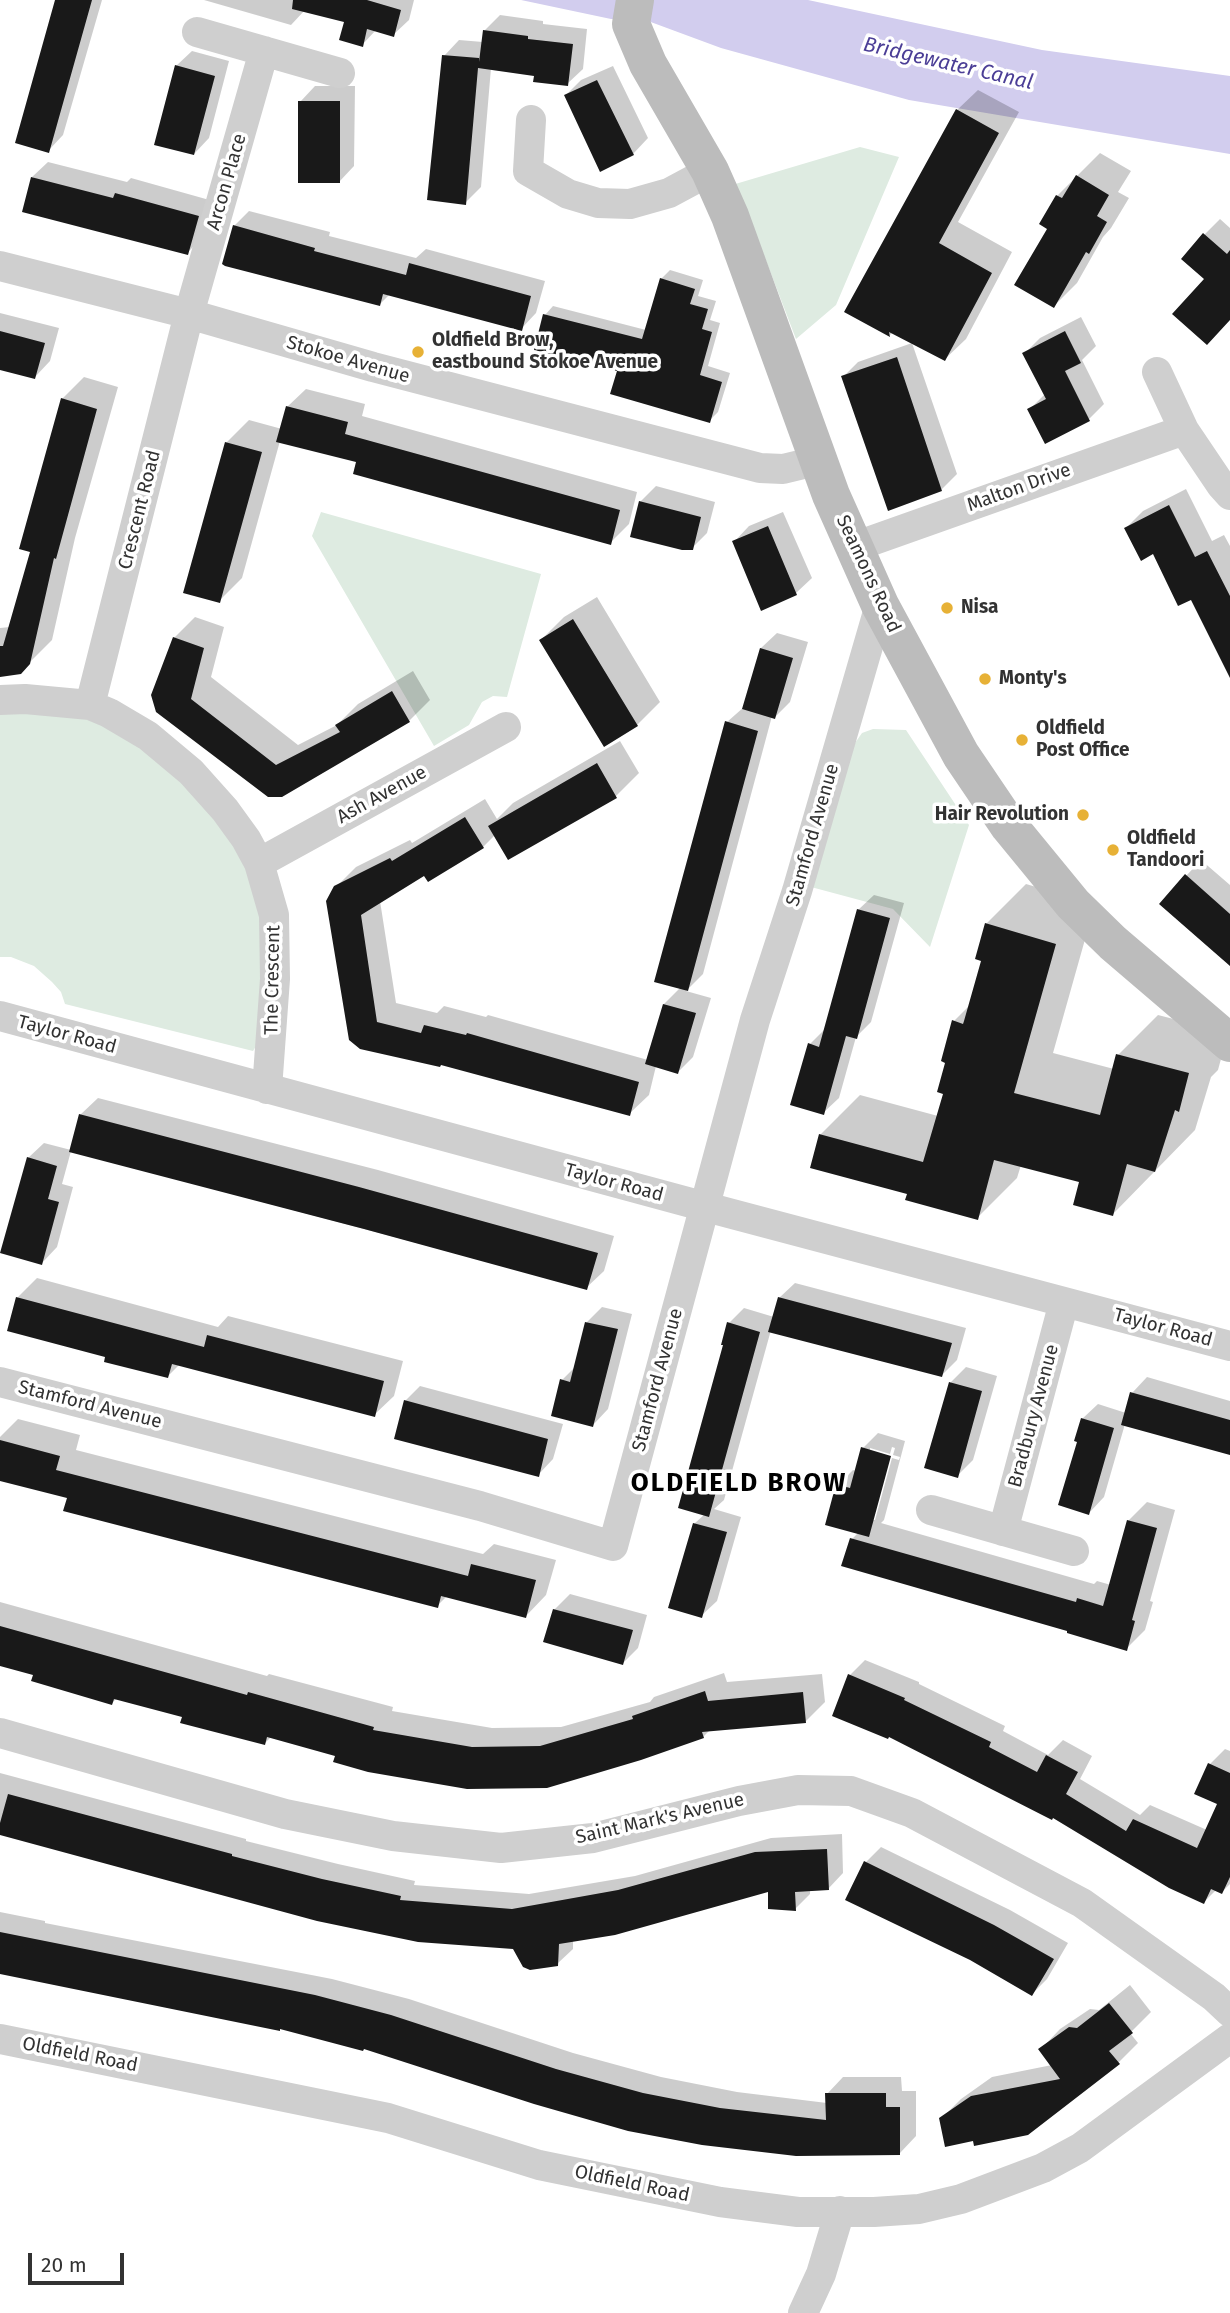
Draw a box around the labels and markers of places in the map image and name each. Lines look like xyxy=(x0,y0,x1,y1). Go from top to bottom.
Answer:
place label: Oldfield Brow, eastbound Stokoe Avenue xyxy=(432,330,658,374)
marker: Oldfield Brow, eastbound Stokoe Avenue xyxy=(410,344,426,360)
place label: Nisa xyxy=(961,597,998,619)
marker: Nisa xyxy=(939,600,955,616)
place label: Monty's xyxy=(999,668,1067,690)
marker: Monty's xyxy=(977,671,993,687)
place label: Oldfield Post Office xyxy=(1036,718,1129,762)
marker: Oldfield Post Office xyxy=(1014,732,1030,748)
place label: Hair Revolution xyxy=(935,804,1069,826)
marker: Hair Revolution xyxy=(1075,807,1091,823)
place label: Oldfield Tandoori xyxy=(1127,828,1204,872)
marker: Oldfield Tandoori xyxy=(1105,842,1121,858)

